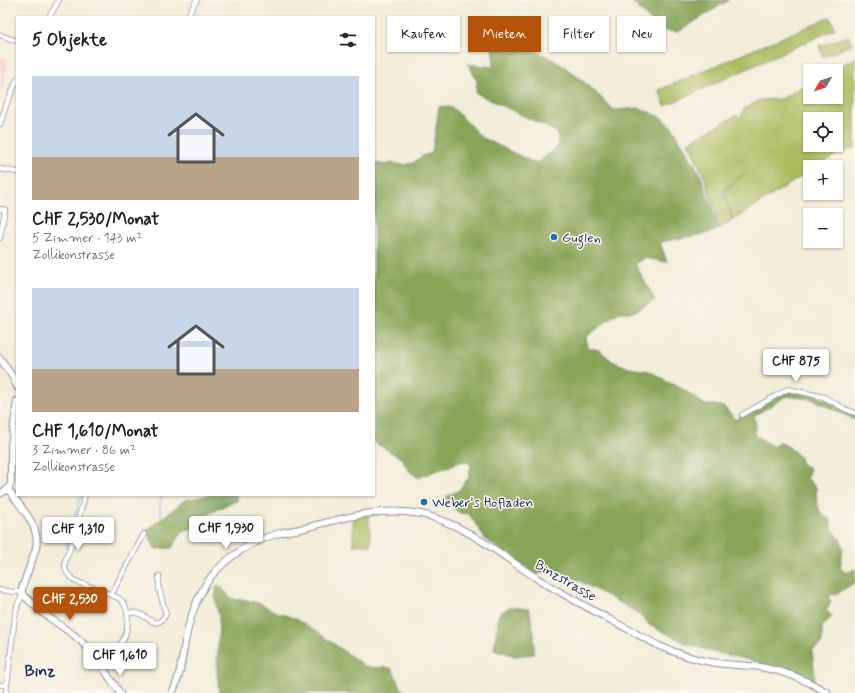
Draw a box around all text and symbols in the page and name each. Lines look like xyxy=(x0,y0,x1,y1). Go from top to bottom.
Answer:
chip: Kaufen xyxy=(387,16,460,52)
chip: Mieten xyxy=(468,16,541,52)
chip: Filter xyxy=(549,16,609,52)
chip: Neu xyxy=(617,16,666,52)
text: 5 Objekte xyxy=(32,29,107,51)
icon: filters xyxy=(337,29,359,51)
north arrow xyxy=(803,64,843,104)
map controls xyxy=(803,64,843,248)
icon: home xyxy=(160,102,232,174)
button: locate xyxy=(803,112,843,152)
button: + xyxy=(803,160,843,200)
text: CHF 2,530/Monat xyxy=(32,208,159,230)
button: − xyxy=(803,208,843,248)
place label: Guglen xyxy=(562,229,601,249)
text: 5 Zimmer · 143 m² xyxy=(32,230,142,247)
marker: Guglen xyxy=(549,232,559,242)
text: Zollikonstrasse xyxy=(32,247,115,264)
icon: home xyxy=(160,314,232,386)
pin: CHF 875 xyxy=(759,349,833,383)
text: CHF 875 xyxy=(772,353,820,370)
text: CHF 1,610/Monat xyxy=(32,420,159,442)
text: 3 Zimmer · 86 m² xyxy=(32,442,136,459)
text: Zollikonstrasse xyxy=(32,459,115,476)
place label: Weber's Hofladen xyxy=(432,494,533,512)
marker: Weber's Hofladen xyxy=(419,497,429,507)
pin: CHF 1,930 xyxy=(180,516,272,550)
pin: CHF 1,310 xyxy=(32,517,124,551)
text: CHF 1,930 xyxy=(198,520,254,537)
text: CHF 1,310 xyxy=(51,521,105,538)
street label: Binzstrasse xyxy=(532,556,599,606)
pin: CHF 2,530 xyxy=(24,587,116,621)
text: CHF 2,530 xyxy=(42,591,98,608)
pin: CHF 1,610 xyxy=(74,643,166,677)
text: CHF 1,610 xyxy=(92,647,148,664)
district label: Binz xyxy=(25,661,55,682)

